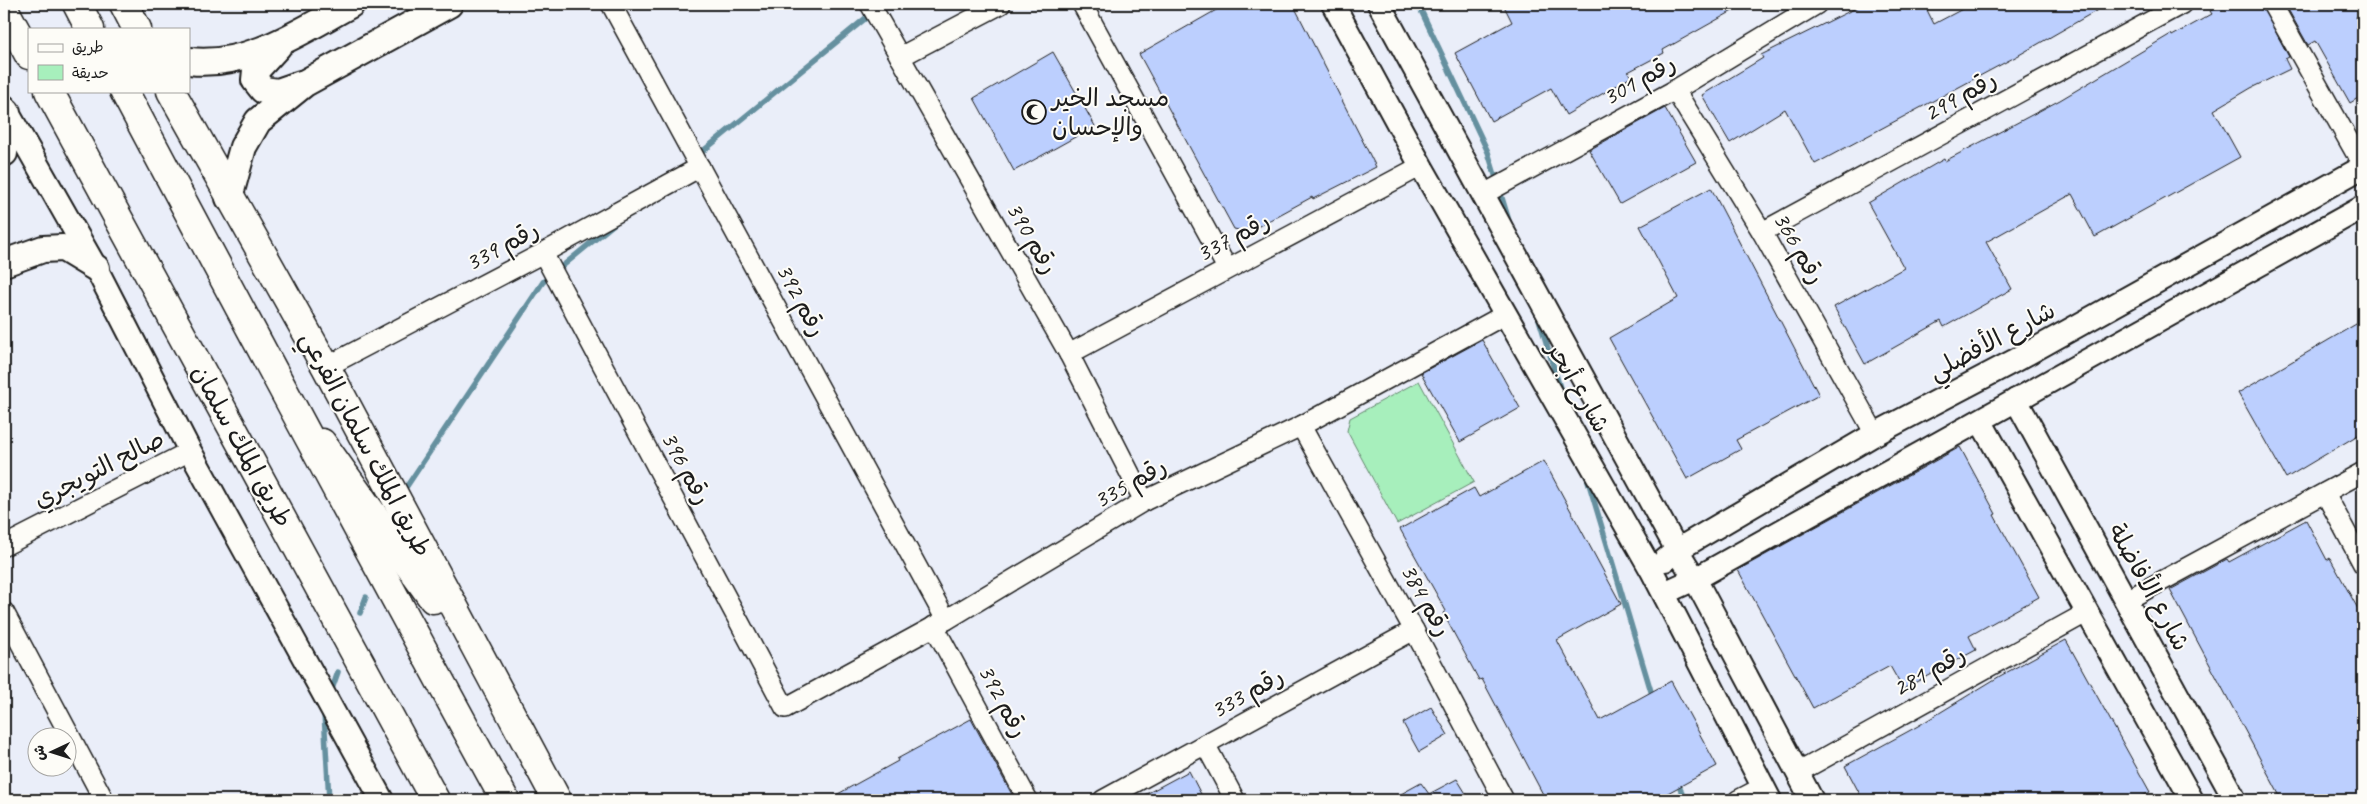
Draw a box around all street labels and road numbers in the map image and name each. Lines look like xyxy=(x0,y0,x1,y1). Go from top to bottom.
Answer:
street label: رقم 301 xyxy=(1597,47,1682,115)
street label: رقم 299 xyxy=(1918,63,2003,131)
street label: رقم 390 xyxy=(997,196,1066,281)
street label: رقم 337 xyxy=(1191,204,1276,271)
street label: رقم 366 xyxy=(1764,206,1833,291)
street label: رقم 339 xyxy=(460,213,545,280)
street label: رقم 392 xyxy=(767,258,834,343)
street label: شارع الأفضلي xyxy=(1922,292,2063,392)
street label: طريق الملك سلمان الفرعي xyxy=(289,326,439,565)
street label: شارع أبحر xyxy=(1537,334,1617,439)
street label: طريق الملك سلمان xyxy=(184,359,300,533)
street label: صالح التويجري xyxy=(28,422,171,517)
street label: رقم 396 xyxy=(652,426,719,511)
street label: رقم 335 xyxy=(1088,450,1173,518)
street label: شارع الأفاضلة xyxy=(2100,517,2199,657)
street label: رقم 384 xyxy=(1391,558,1459,643)
street label: رقم 281 xyxy=(1887,638,1972,706)
street label: رقم 392 xyxy=(969,659,1036,744)
street label: رقم 333 xyxy=(1205,660,1290,728)

